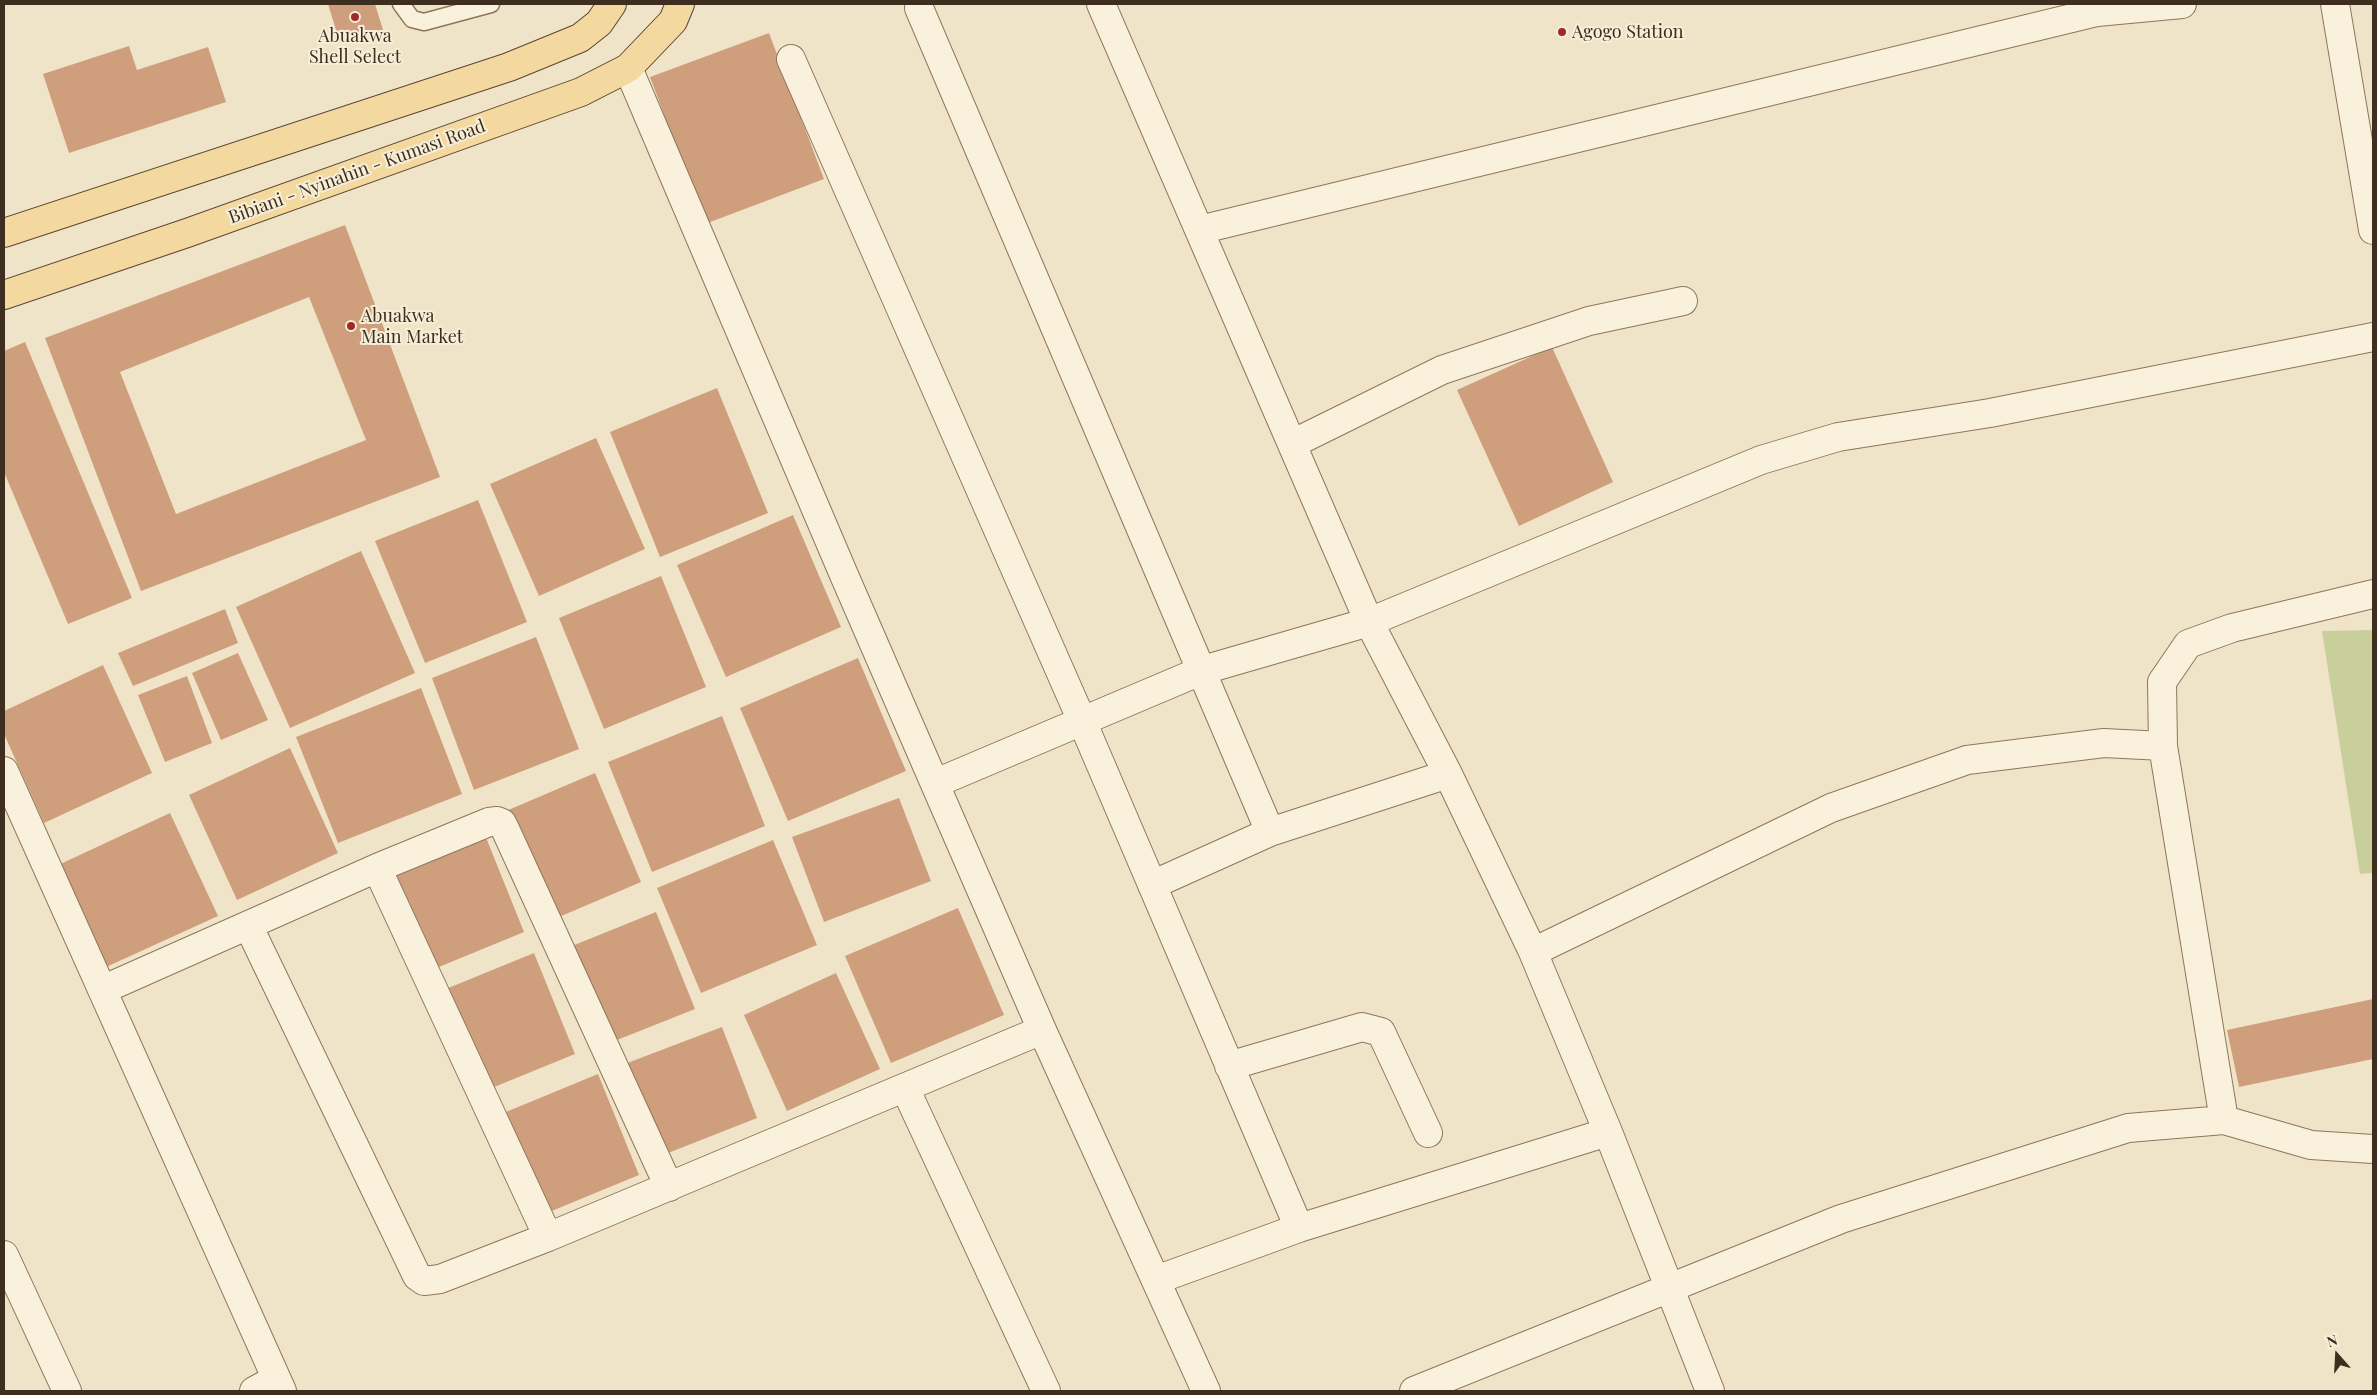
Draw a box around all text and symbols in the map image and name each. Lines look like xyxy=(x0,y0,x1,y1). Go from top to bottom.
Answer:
marker: Abuakwa Shell Select xyxy=(349,11,361,23)
place label: Agogo Station xyxy=(1572,21,1684,43)
place label: Abuakwa Shell Select xyxy=(309,25,401,68)
marker: Agogo Station xyxy=(1556,26,1568,38)
street label: Bibiani - Nyinahin - Kumasi Road xyxy=(226,115,488,229)
place label: Abuakwa Main Market xyxy=(361,305,463,348)
marker: Abuakwa Main Market xyxy=(345,320,357,332)
north arrow xyxy=(2312,1330,2362,1380)
text: N xyxy=(2324,1330,2340,1351)

